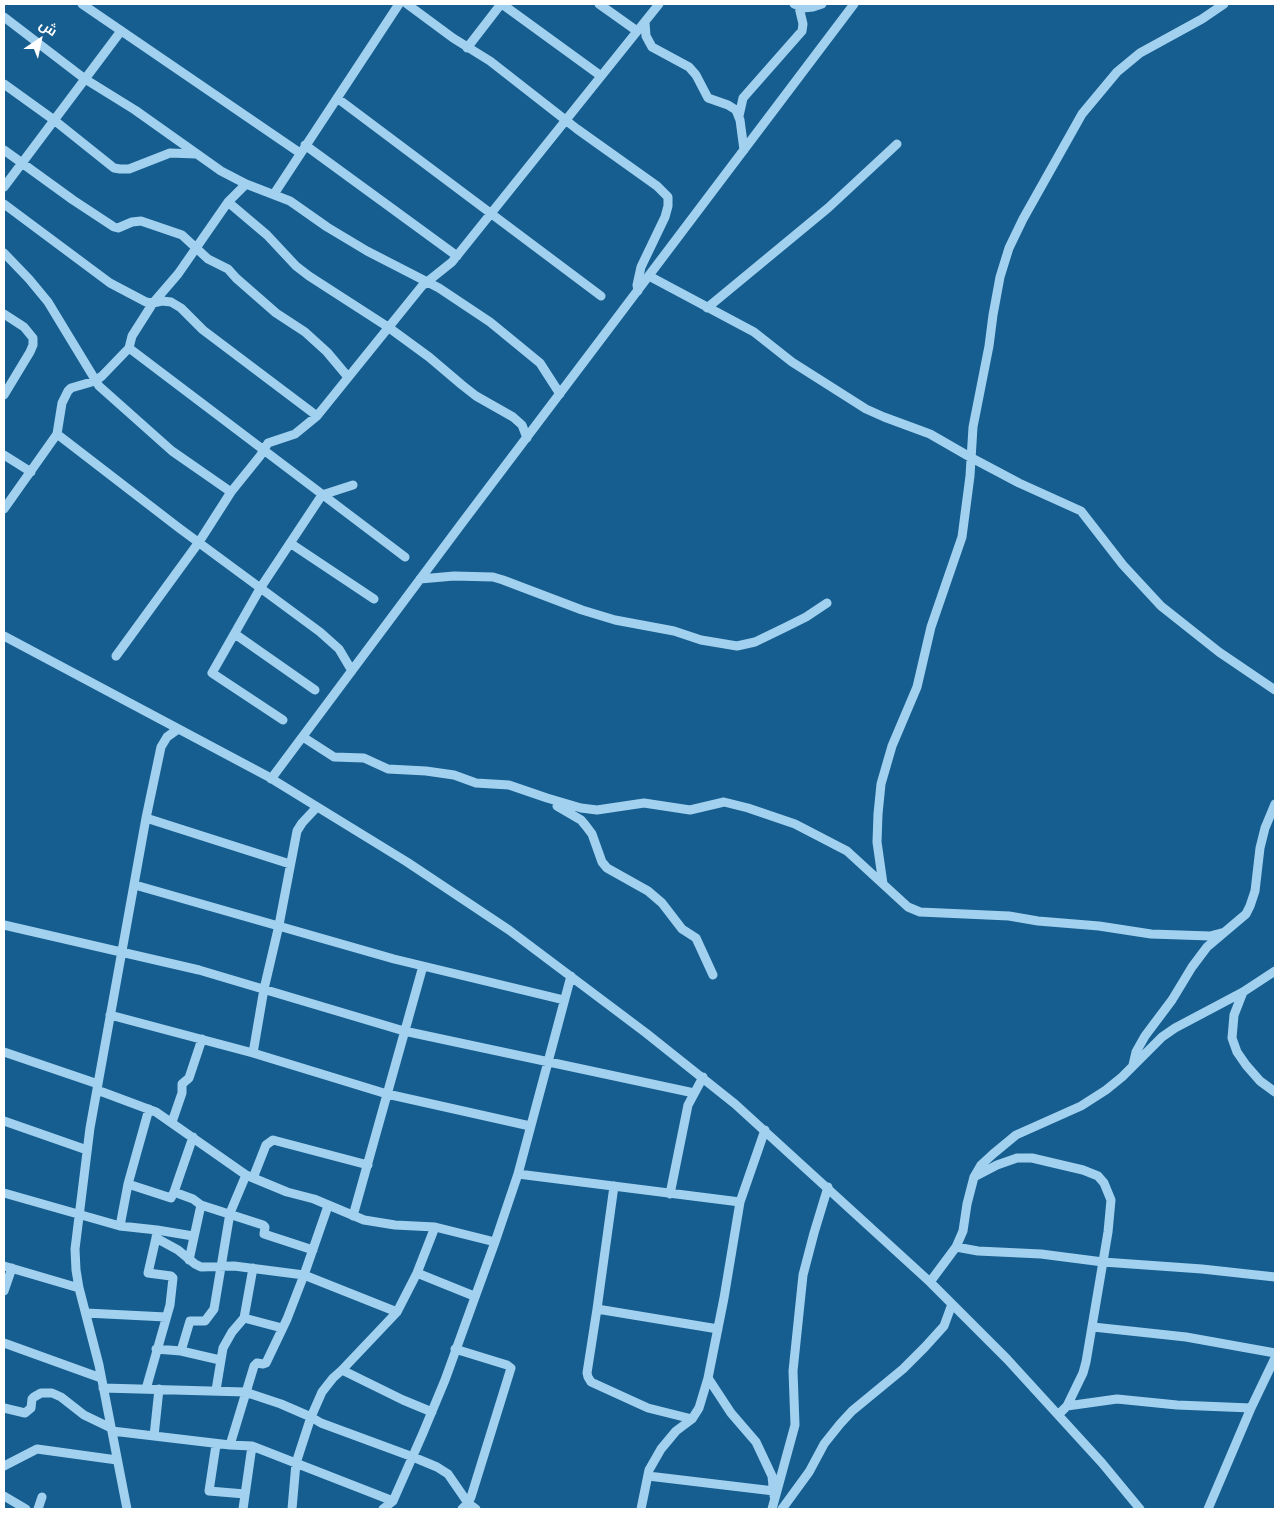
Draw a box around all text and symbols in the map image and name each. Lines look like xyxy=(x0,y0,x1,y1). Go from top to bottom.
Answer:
text: ش xyxy=(35,13,62,41)
north arrow xyxy=(15,15,65,65)

